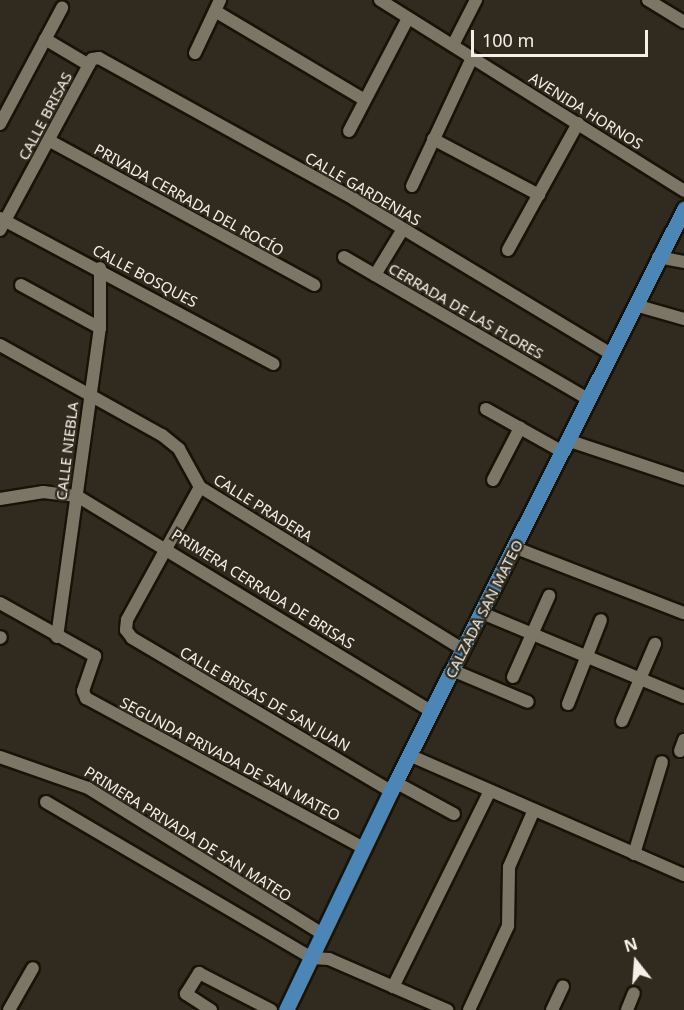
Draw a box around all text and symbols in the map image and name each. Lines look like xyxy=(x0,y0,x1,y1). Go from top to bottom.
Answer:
scale bar xyxy=(474,18,651,56)
text: 100 m xyxy=(482,28,534,52)
street label: CALLE BRISAS xyxy=(14,69,76,163)
street label: AVENIDA HORNOS xyxy=(526,69,646,153)
street label: PRIVADA CERRADA DEL ROCÍO xyxy=(91,140,287,260)
street label: CALLE GARDENIAS xyxy=(302,149,424,229)
street label: CALLE BOSQUES xyxy=(90,241,200,311)
street label: CERRADA DE LAS FLORES xyxy=(385,259,547,363)
street label: CALLE NIEBLA xyxy=(52,401,82,501)
street label: CALLE PRADERA xyxy=(210,470,316,546)
street label: PRIMERA CERRADA DE BRISAS xyxy=(168,525,358,653)
street label: CALZADA SAN MATEO xyxy=(441,537,527,681)
street label: CALLE BRISAS DE SAN JUAN xyxy=(177,643,353,755)
street label: SEGUNDA PRIVADA DE SAN MATEO xyxy=(117,693,343,825)
street label: PRIMERA PRIVADA DE SAN MATEO xyxy=(81,763,295,905)
north arrow xyxy=(606,932,666,992)
text: N xyxy=(621,932,640,957)

